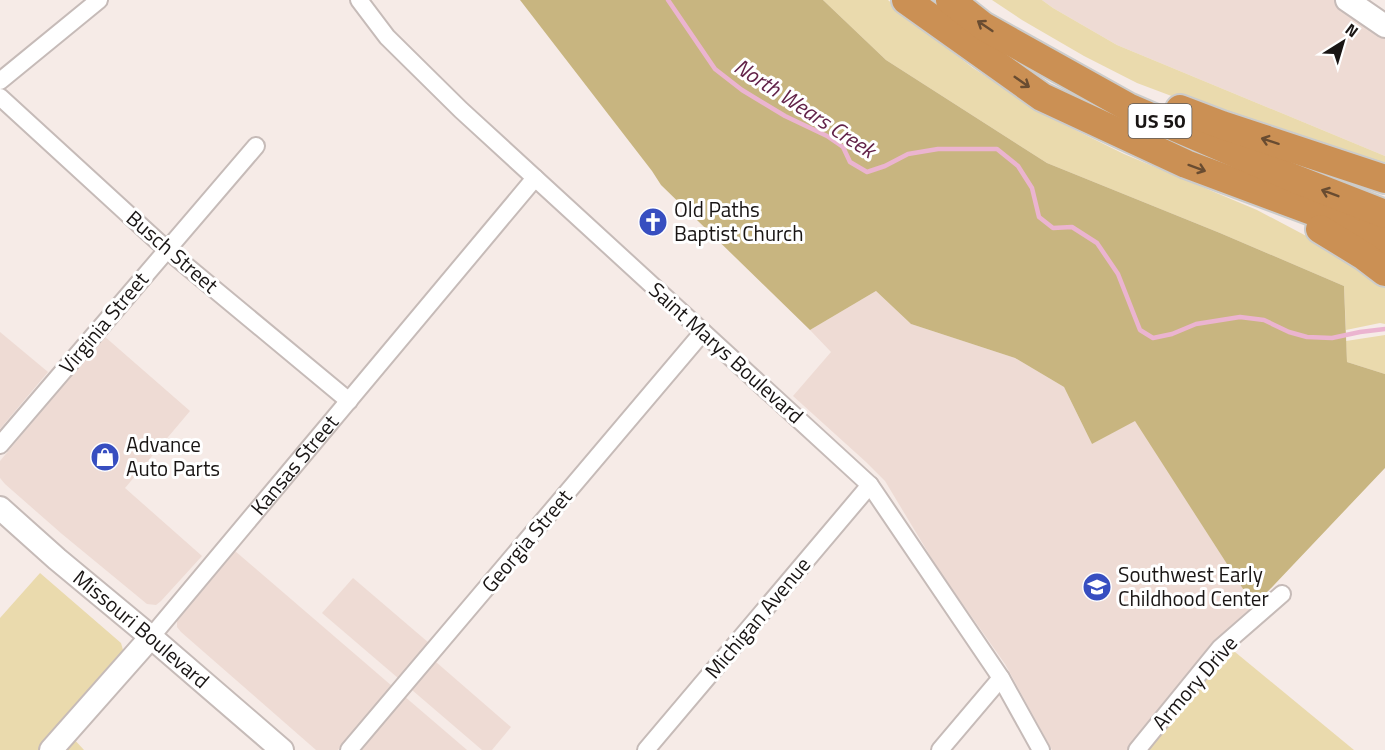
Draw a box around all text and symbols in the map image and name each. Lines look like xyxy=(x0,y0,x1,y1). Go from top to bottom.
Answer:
north arrow xyxy=(1313,12,1373,72)
text: N xyxy=(1340,17,1364,43)
one-way arrow xyxy=(977,20,994,32)
water label: North Wears Creek xyxy=(728,50,884,168)
one-way arrow xyxy=(1014,76,1030,89)
road number: US 50 xyxy=(1128,104,1192,138)
one-way arrow xyxy=(1261,135,1280,146)
one-way arrow xyxy=(1187,164,1206,175)
one-way arrow xyxy=(1322,187,1340,198)
place label: Old Paths Baptist Church xyxy=(674,193,804,249)
street label: Busch Street xyxy=(120,202,226,301)
church icon: Old Paths Baptist Church xyxy=(637,206,669,238)
street label: Virginia Street xyxy=(51,264,156,380)
street label: Saint Marys Boulevard xyxy=(642,274,811,431)
street label: Kansas Street xyxy=(242,407,346,522)
place label: Advance Auto Parts xyxy=(126,428,220,484)
shop icon: Advance Auto Parts xyxy=(89,441,121,473)
street label: Georgia Street xyxy=(473,481,580,599)
street label: Michigan Avenue xyxy=(697,550,818,685)
place label: Southwest Early Childhood Center xyxy=(1118,558,1269,614)
street label: Missouri Boulevard xyxy=(66,562,217,695)
school or university icon: Southwest Early Childhood Center xyxy=(1081,571,1113,603)
street label: Armory Drive xyxy=(1144,628,1245,737)

